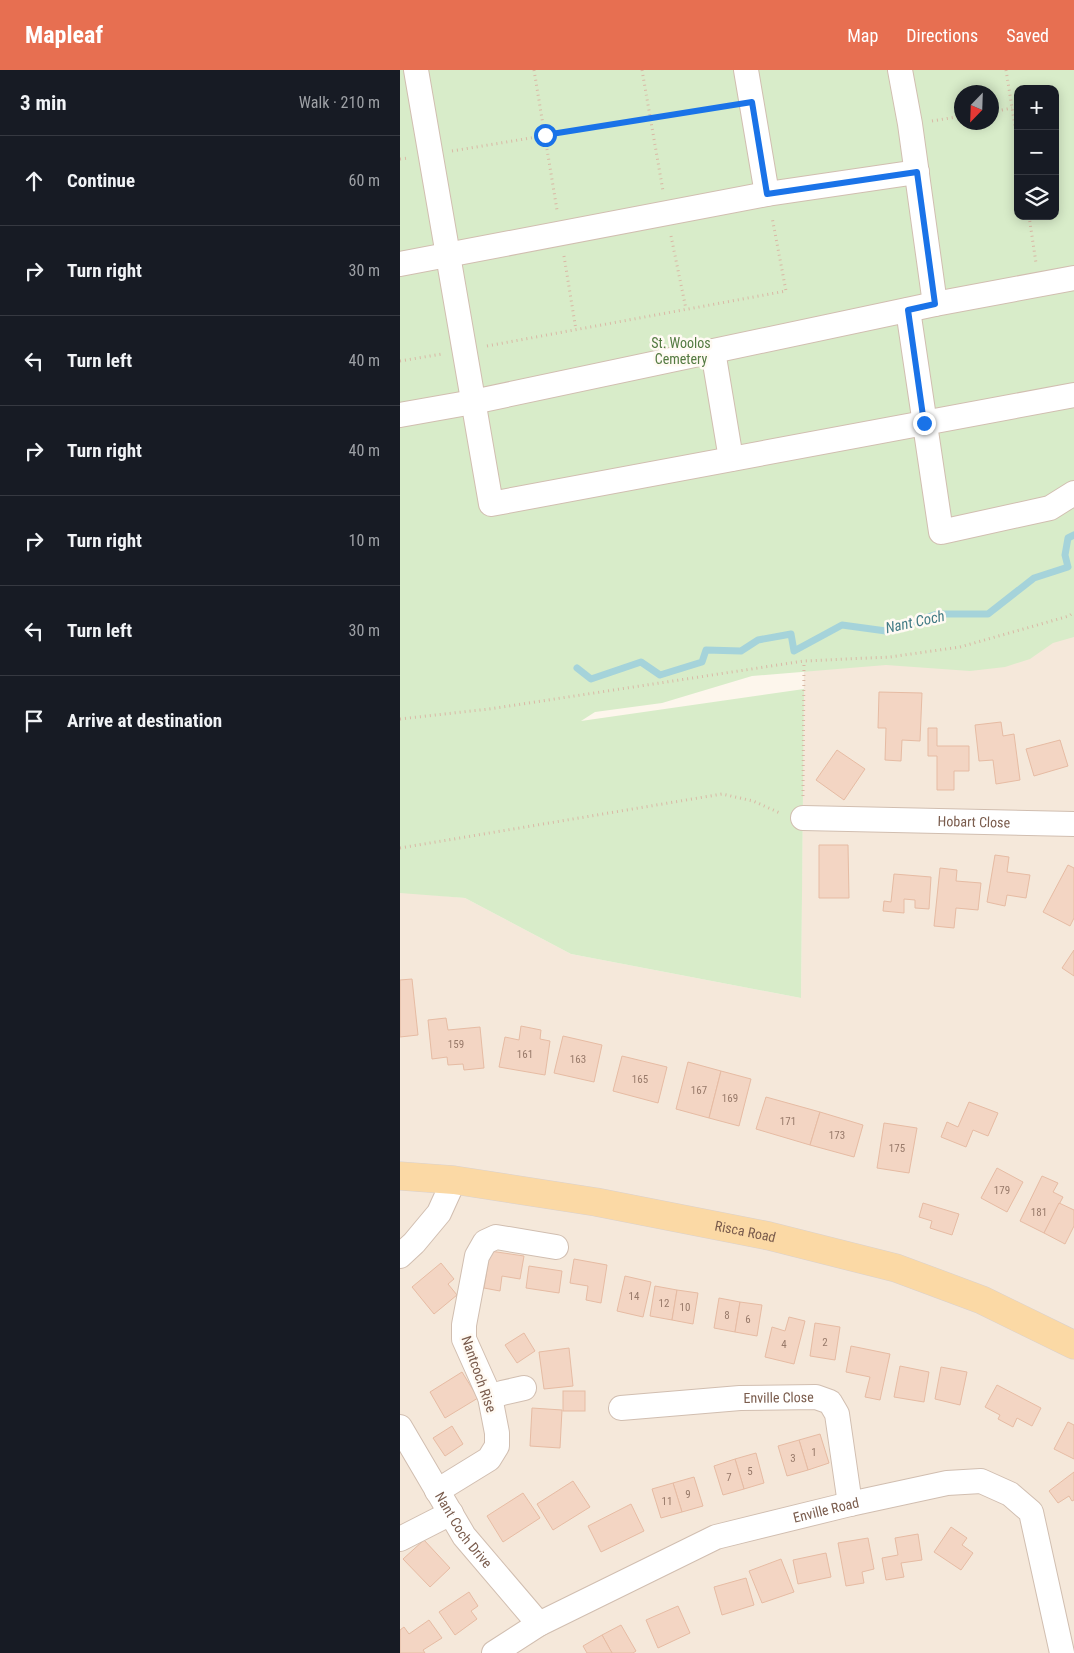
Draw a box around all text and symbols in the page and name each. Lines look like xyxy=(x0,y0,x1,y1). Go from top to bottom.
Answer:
text: Mapleaf xyxy=(25,21,103,49)
text: Map xyxy=(847,25,878,46)
text: Directions xyxy=(906,25,978,46)
text: Saved xyxy=(1006,25,1049,46)
north arrow xyxy=(954,85,999,130)
map controls xyxy=(1014,85,1059,220)
button: + xyxy=(1014,85,1059,130)
text: 3 min xyxy=(20,91,67,115)
text: Walk · 210 m xyxy=(299,93,380,112)
route start xyxy=(534,124,557,147)
button: − xyxy=(1014,130,1059,175)
icon: ahead xyxy=(20,167,48,195)
text: Continue xyxy=(67,169,135,192)
text: 60 m xyxy=(348,171,380,190)
button: layers xyxy=(1014,175,1059,220)
icon: right xyxy=(20,257,48,285)
text: Turn right xyxy=(67,259,142,282)
text: 30 m xyxy=(348,261,380,280)
park label: St. Woolos Cemetery xyxy=(651,335,711,367)
icon: left xyxy=(20,347,48,375)
text: Turn left xyxy=(67,349,132,372)
text: 40 m xyxy=(348,351,380,370)
route end xyxy=(913,412,936,435)
icon: right xyxy=(20,437,48,465)
text: Turn right xyxy=(67,439,142,462)
text: 40 m xyxy=(348,441,380,460)
icon: right xyxy=(20,527,48,555)
text: Turn right xyxy=(67,529,142,552)
text: 10 m xyxy=(348,531,380,550)
water label: Nant Coch xyxy=(884,607,946,637)
icon: left xyxy=(20,617,48,645)
text: Turn left xyxy=(67,619,132,642)
text: 30 m xyxy=(348,621,380,640)
icon: arrive xyxy=(20,707,48,735)
text: Arrive at destination xyxy=(67,709,222,732)
street label: Hobart Close xyxy=(938,813,1011,831)
house number: 159 xyxy=(448,1038,464,1051)
house number: 161 xyxy=(517,1048,533,1061)
house number: 163 xyxy=(570,1053,586,1066)
house number: 165 xyxy=(632,1073,648,1086)
house number: 167 xyxy=(691,1084,707,1097)
house number: 169 xyxy=(722,1092,738,1105)
house number: 171 xyxy=(780,1115,796,1128)
house number: 173 xyxy=(829,1129,845,1142)
house number: 175 xyxy=(889,1142,905,1155)
house number: 179 xyxy=(994,1184,1010,1197)
house number: 181 xyxy=(1031,1206,1047,1219)
street label: Risca Road xyxy=(714,1218,777,1245)
house number: 14 xyxy=(629,1290,640,1303)
house number: 12 xyxy=(659,1297,669,1310)
house number: 10 xyxy=(680,1301,690,1314)
house number: 8 xyxy=(724,1309,730,1322)
house number: 6 xyxy=(745,1313,751,1326)
street label: Nantcoch Rise xyxy=(458,1334,500,1415)
house number: 2 xyxy=(822,1336,828,1349)
house number: 4 xyxy=(781,1338,787,1351)
street label: Enville Close xyxy=(743,1389,814,1406)
house number: 1 xyxy=(811,1446,817,1459)
house number: 3 xyxy=(790,1452,796,1465)
house number: 5 xyxy=(747,1465,753,1478)
house number: 7 xyxy=(726,1471,732,1484)
house number: 9 xyxy=(685,1488,691,1501)
street label: Nant Coch Drive xyxy=(432,1489,496,1571)
street label: Enville Road xyxy=(791,1494,860,1526)
house number: 11 xyxy=(662,1495,672,1508)

